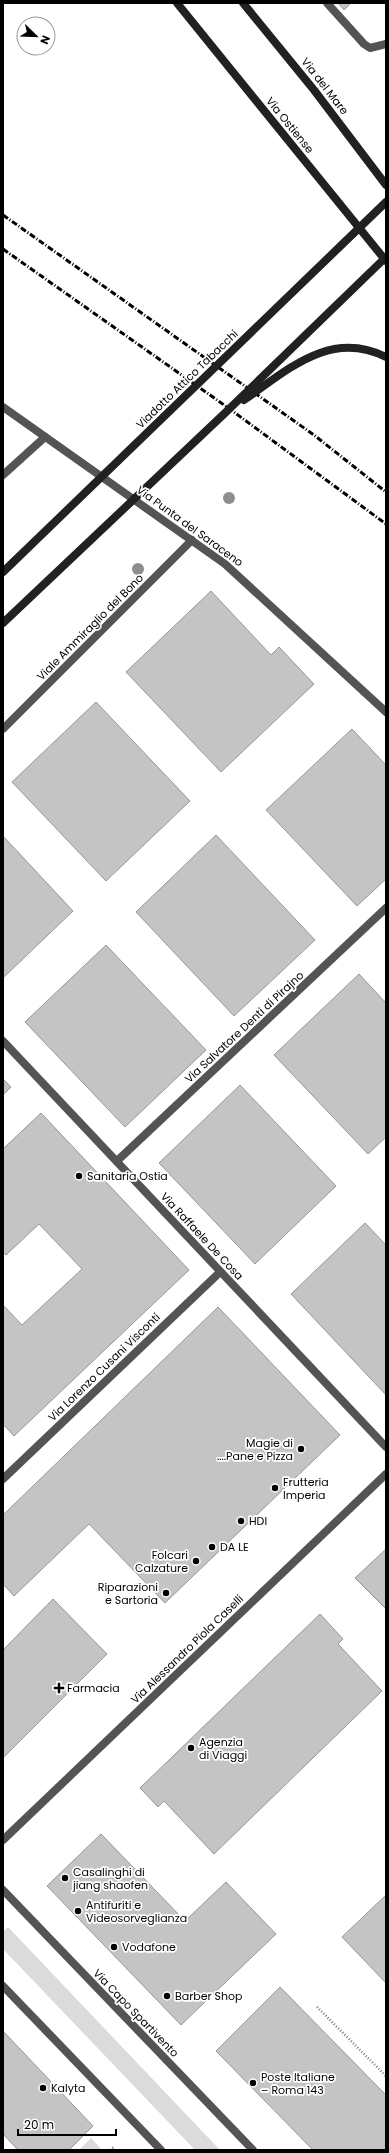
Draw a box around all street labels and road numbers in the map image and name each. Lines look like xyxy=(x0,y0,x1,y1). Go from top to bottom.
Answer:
street label: Via del Mare xyxy=(298,54,352,118)
street label: Via Ostiense xyxy=(262,94,318,157)
street label: Viadotto Attico Tabacchi xyxy=(132,326,242,432)
street label: Via Punta del Saraceno xyxy=(133,482,247,570)
street label: Viale Ammiraglio del Bono xyxy=(33,570,147,684)
street label: Via Salvatore Denti di Pirajno xyxy=(181,967,307,1087)
street label: Via Raffaele De Cosa xyxy=(157,1189,247,1283)
street label: Via Lorenzo Cusani Visconti xyxy=(44,1309,164,1425)
street label: Via Alessandro Piola Caselli xyxy=(127,1591,247,1707)
street label: Via Capo Spartivento xyxy=(90,1965,182,2061)

